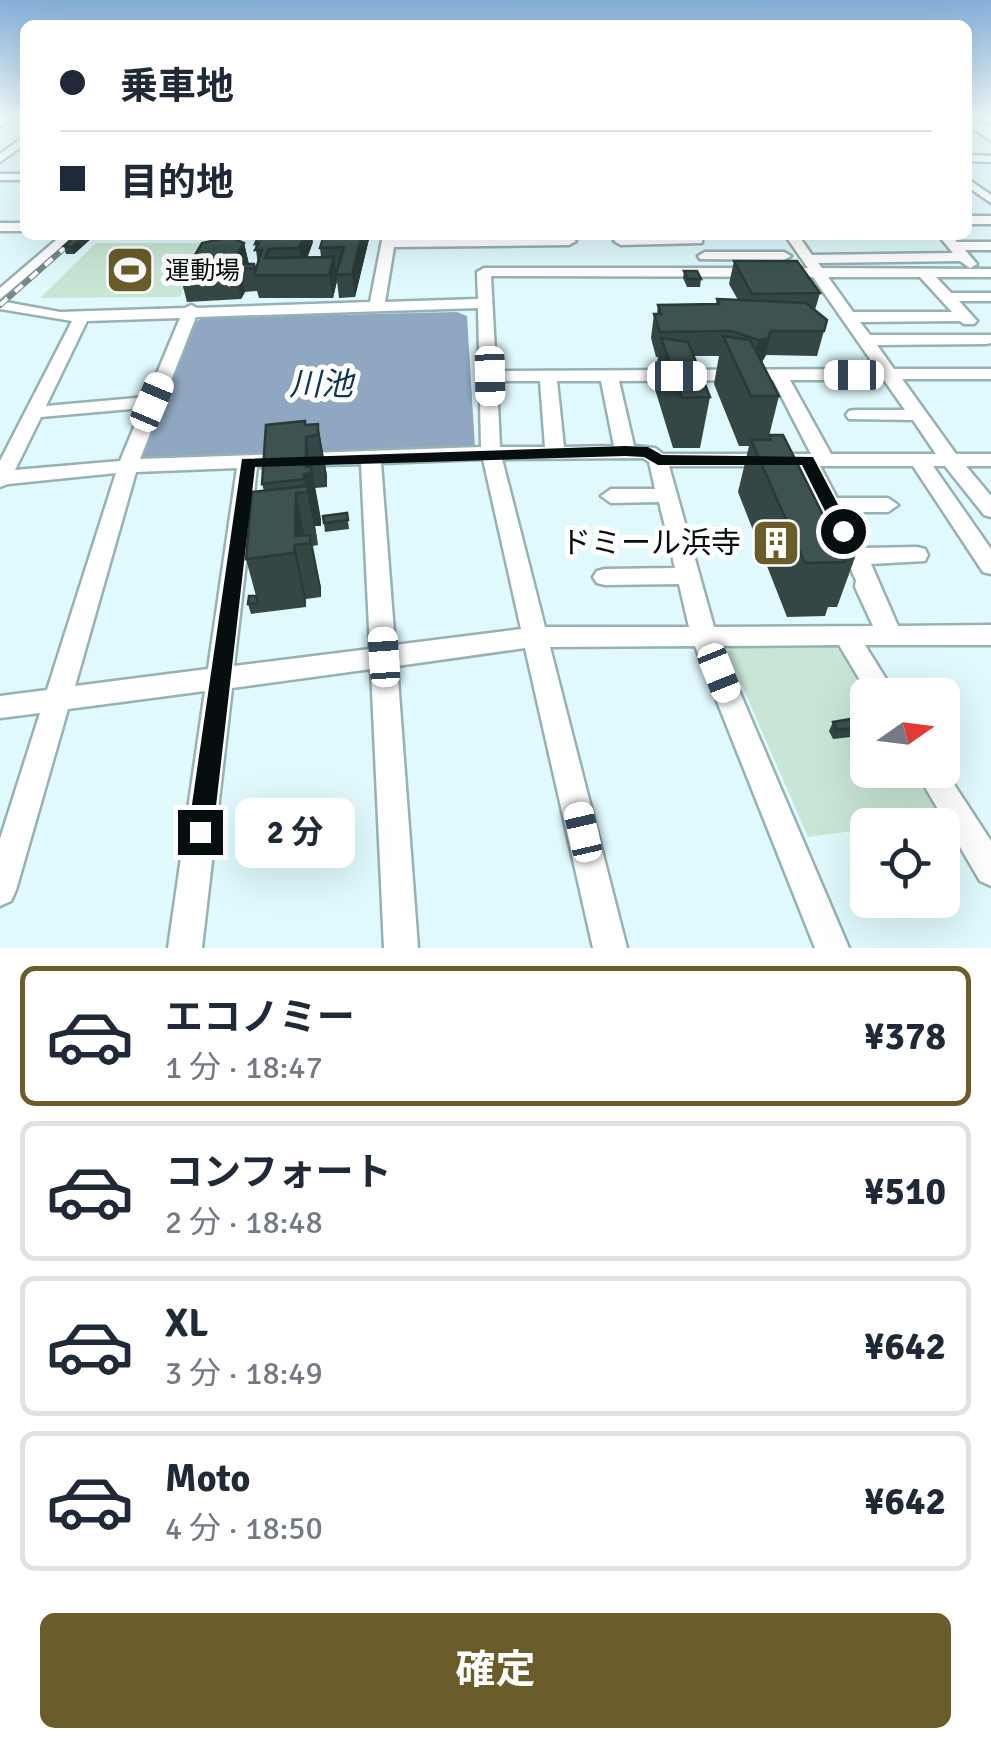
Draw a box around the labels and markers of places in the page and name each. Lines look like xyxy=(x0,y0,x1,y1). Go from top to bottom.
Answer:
sports icon: 運動場 xyxy=(104,244,156,296)
place label: 運動場 xyxy=(165,255,240,286)
building icon: ドミール浜寺 xyxy=(750,517,802,569)
place label: ドミール浜寺 xyxy=(561,525,741,562)

